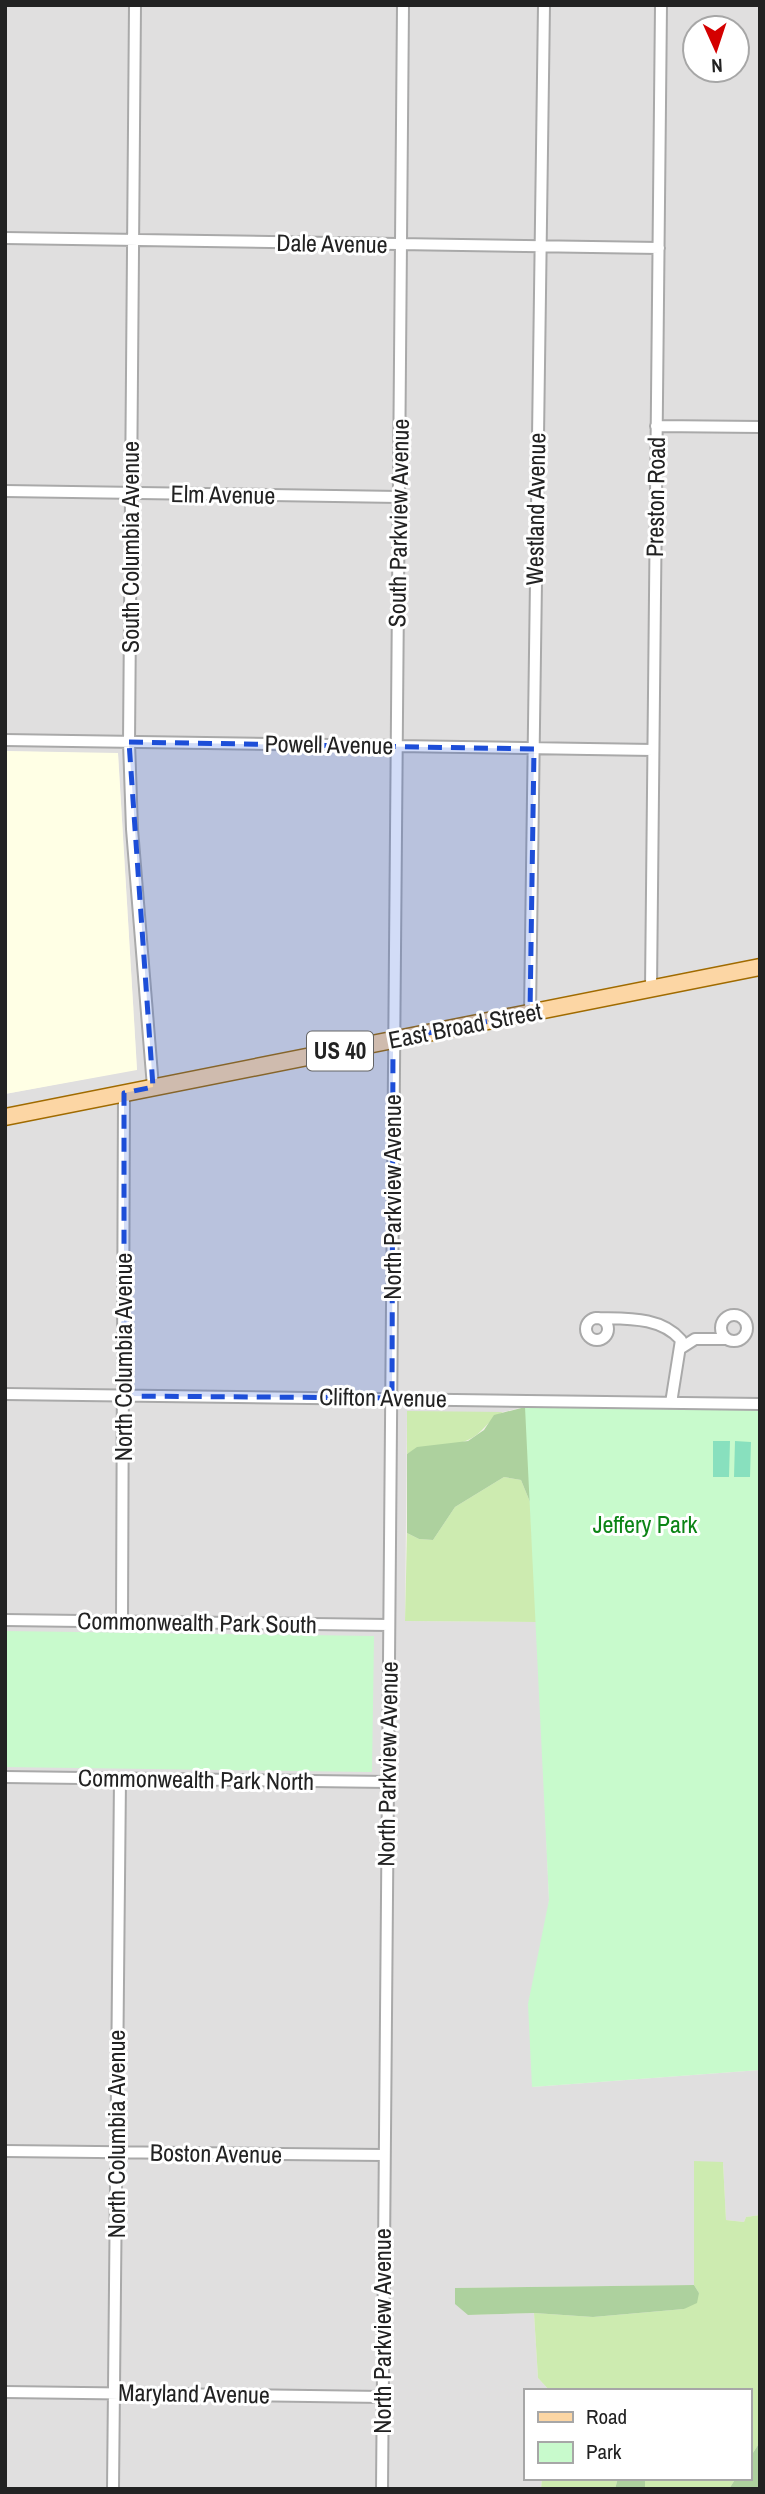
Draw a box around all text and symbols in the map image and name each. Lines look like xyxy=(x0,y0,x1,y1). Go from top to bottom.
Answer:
north arrow xyxy=(681,14,751,84)
text: N xyxy=(711,53,723,79)
street label: Dale Avenue xyxy=(276,226,388,260)
street label: South Parkview Avenue xyxy=(380,418,416,628)
street label: Westland Avenue xyxy=(518,432,552,586)
street label: Preston Road xyxy=(638,437,672,557)
street label: South Columbia Avenue xyxy=(114,441,146,653)
street label: Elm Avenue xyxy=(170,477,276,511)
street label: Powell Avenue xyxy=(264,727,394,761)
street label: East Broad Street xyxy=(386,994,545,1056)
road number: US 40 xyxy=(307,1032,373,1070)
street label: North Parkview Avenue xyxy=(376,1094,408,1300)
street label: North Columbia Avenue xyxy=(107,1253,139,1461)
street label: Clifton Avenue xyxy=(319,1380,447,1414)
park label: Jeffery Park xyxy=(593,1508,697,1540)
street label: Commonwealth Park South xyxy=(77,1604,317,1640)
street label: North Parkview Avenue xyxy=(369,1661,405,1867)
street label: Commonwealth Park North xyxy=(78,1761,314,1797)
street label: North Columbia Avenue xyxy=(100,2030,132,2238)
street label: Boston Avenue xyxy=(150,2136,282,2170)
street label: North Parkview Avenue xyxy=(366,2228,398,2434)
street label: Maryland Avenue xyxy=(118,2376,270,2410)
legend xyxy=(524,2389,751,2480)
text: Road xyxy=(586,2402,627,2431)
text: Park xyxy=(586,2437,622,2466)

